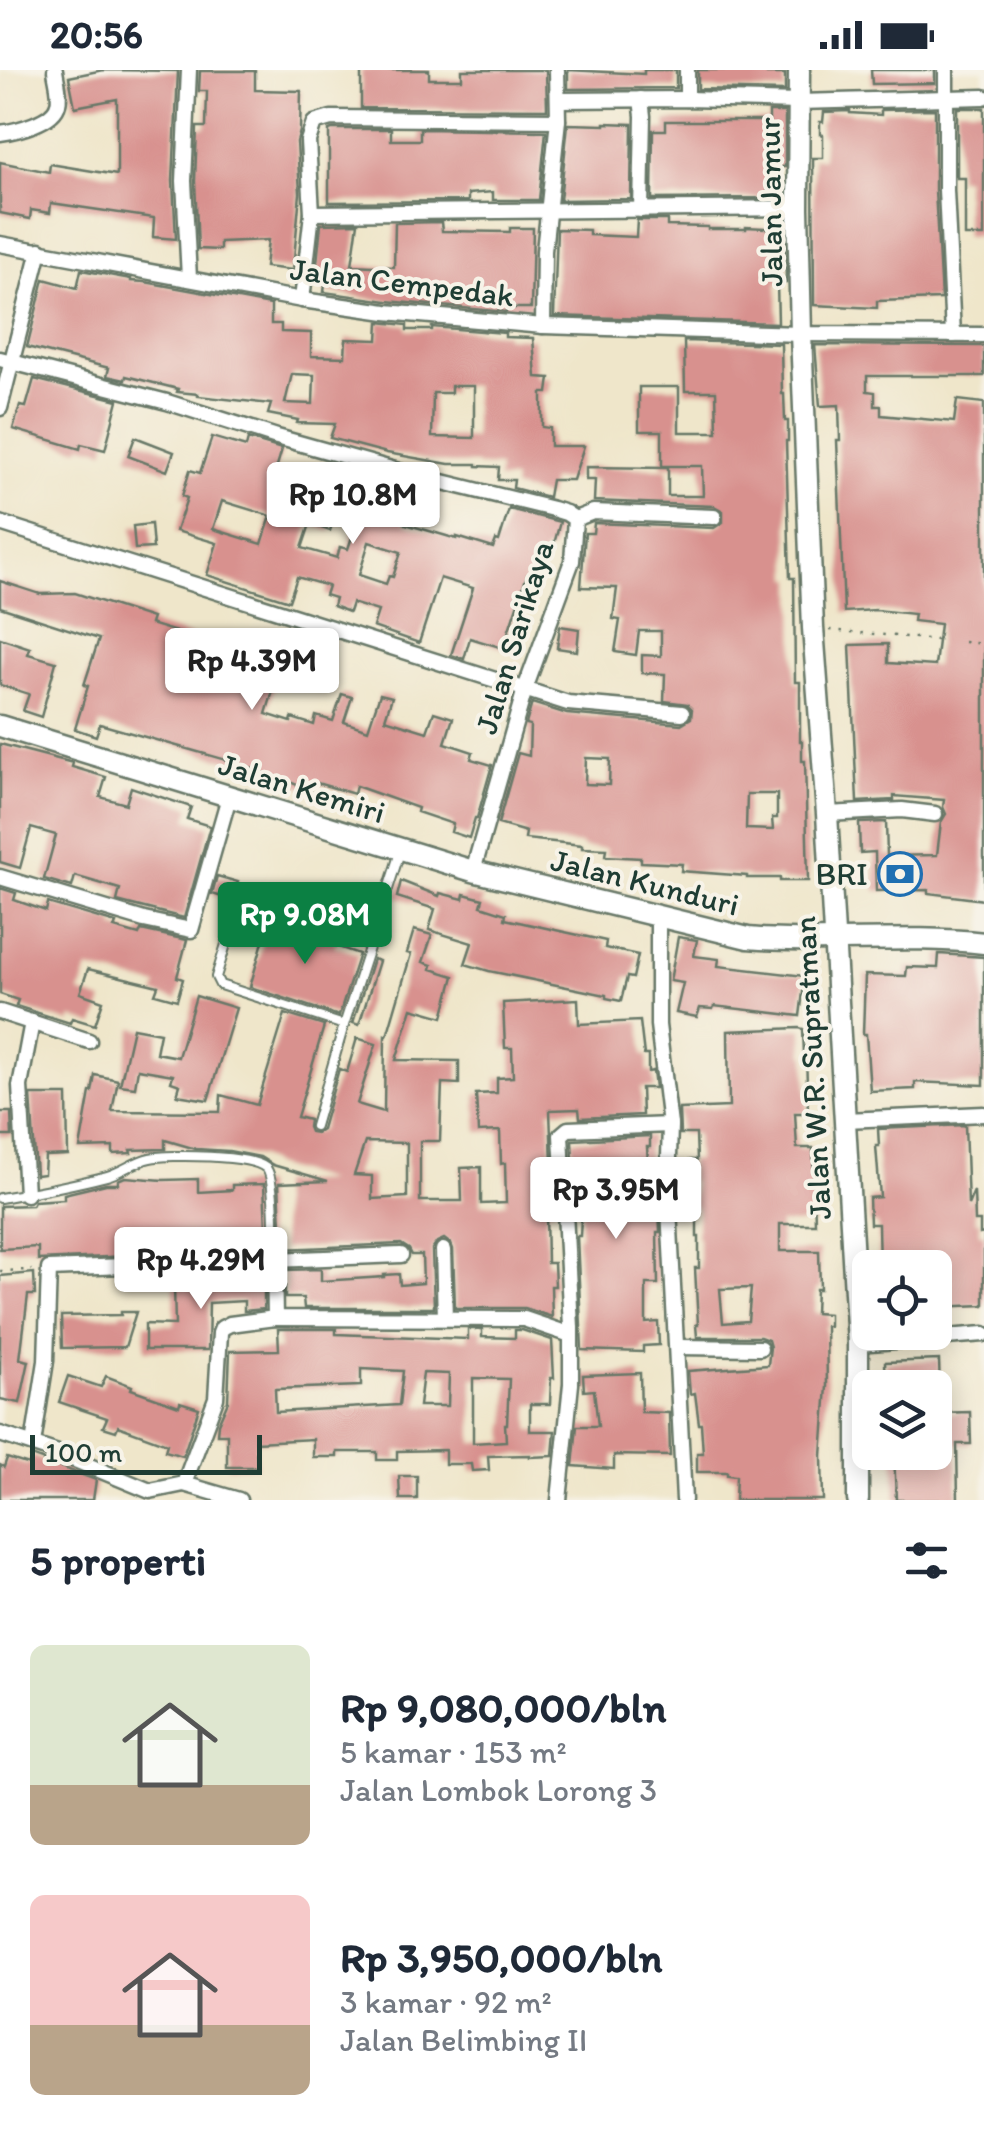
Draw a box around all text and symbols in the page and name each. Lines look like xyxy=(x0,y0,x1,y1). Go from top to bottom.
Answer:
text: 20:56 xyxy=(50,12,143,58)
street label: Jalan Jamur xyxy=(750,117,790,287)
street label: Jalan Cempedak xyxy=(288,249,517,315)
pin: Rp 10.8M xyxy=(250,462,456,547)
text: Rp 10.8M xyxy=(289,475,417,513)
street label: Jalan Sarikaya xyxy=(467,535,562,738)
pin: Rp 4.39M xyxy=(149,628,355,713)
text: Rp 4.39M xyxy=(187,641,317,679)
street label: Jalan Kemiri xyxy=(214,745,390,831)
street label: Jalan Kunduri xyxy=(547,840,743,924)
bank icon: BRI xyxy=(877,851,923,897)
place label: BRI xyxy=(816,855,868,893)
pin: Rp 9.08M xyxy=(202,882,408,967)
text: Rp 9.08M xyxy=(240,895,370,933)
street label: Jalan W.R. Supratman xyxy=(785,915,839,1221)
pin: Rp 3.95M xyxy=(513,1157,719,1242)
text: Rp 3.95M xyxy=(552,1170,680,1208)
pin: Rp 4.29M xyxy=(98,1227,304,1312)
text: Rp 4.29M xyxy=(136,1240,266,1278)
map controls xyxy=(852,1250,952,1470)
button: locate xyxy=(852,1250,952,1350)
button: layers xyxy=(852,1370,952,1470)
scale bar xyxy=(30,1430,262,1474)
text: 100 m xyxy=(45,1435,122,1469)
icon: filters xyxy=(899,1533,954,1588)
text: 5 properti xyxy=(30,1535,206,1586)
text: Rp 9,080,000/bln xyxy=(340,1682,667,1733)
icon: home xyxy=(110,1685,230,1805)
text: 5 kamar · 153 m² xyxy=(340,1733,567,1771)
text: Jalan Lombok Lorong 3 xyxy=(340,1771,657,1809)
text: Rp 3,950,000/bln xyxy=(340,1932,663,1983)
icon: home xyxy=(110,1935,230,2055)
text: 3 kamar · 92 m² xyxy=(340,1983,552,2021)
text: Jalan Belimbing II xyxy=(340,2021,587,2059)

